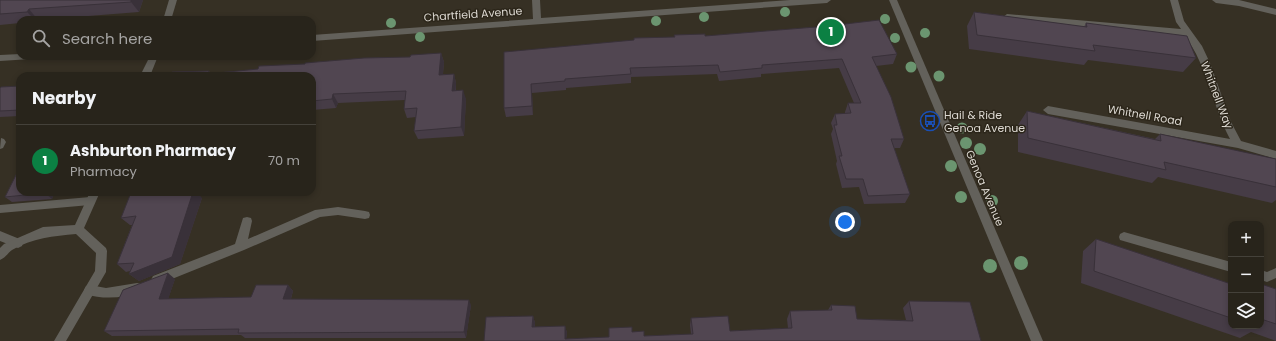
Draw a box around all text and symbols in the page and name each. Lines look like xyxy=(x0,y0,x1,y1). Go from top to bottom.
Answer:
street label: Chartfield Avenue xyxy=(423,3,523,25)
search box xyxy=(16,16,316,60)
pin: 1 xyxy=(818,17,844,47)
icon: search xyxy=(30,27,52,49)
text: Search here xyxy=(62,28,152,49)
street label: Whitnell Way xyxy=(1197,59,1237,132)
text: Nearby xyxy=(32,86,96,110)
street label: Whitnell Road xyxy=(1107,101,1183,129)
place label: Hail & Ride Genoa Avenue xyxy=(944,107,1025,136)
bus stop icon: Hail & Ride Genoa Avenue xyxy=(919,110,941,132)
text: Ashburton Pharmacy xyxy=(70,140,236,161)
street label: Genoa Avenue xyxy=(962,148,1008,229)
text: 1 xyxy=(43,151,47,170)
text: 70 m xyxy=(268,151,300,170)
text: Pharmacy xyxy=(70,162,137,181)
your location xyxy=(835,212,855,232)
map controls xyxy=(1228,221,1264,329)
button: + xyxy=(1228,221,1264,257)
button: − xyxy=(1228,257,1264,293)
button: layers xyxy=(1228,293,1264,329)

